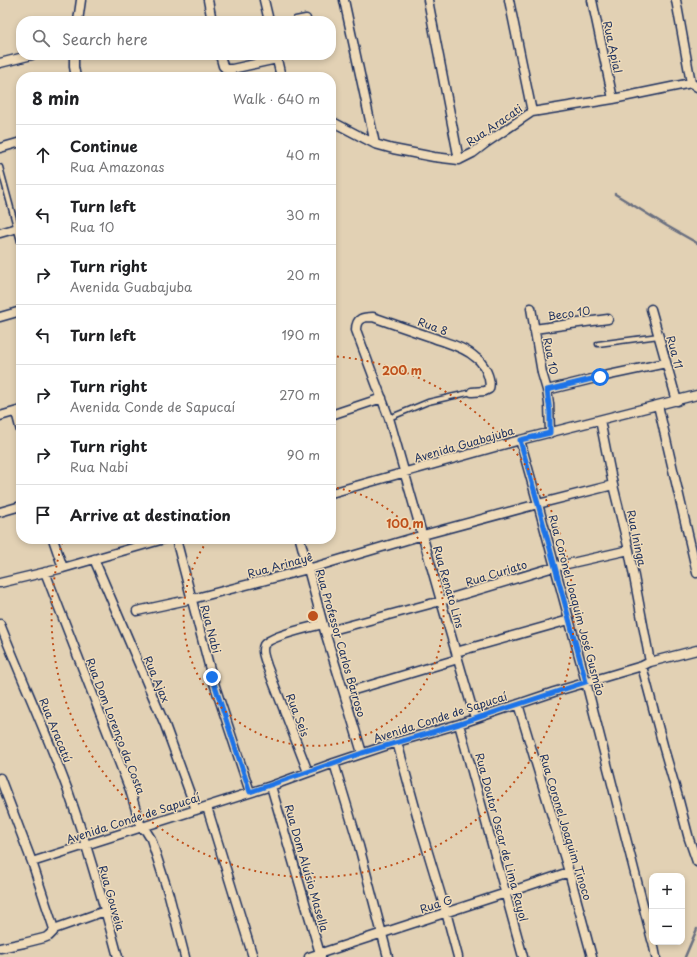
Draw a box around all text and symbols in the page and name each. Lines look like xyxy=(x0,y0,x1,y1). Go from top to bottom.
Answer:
search box xyxy=(16,16,336,60)
street label: Rua Apial xyxy=(599,19,627,75)
icon: search xyxy=(30,27,52,49)
text: Search here xyxy=(62,27,148,50)
text: 8 min xyxy=(32,85,80,111)
text: Walk · 640 m xyxy=(233,89,320,108)
street label: Rua Aracati xyxy=(462,100,526,150)
text: Continue xyxy=(70,134,138,157)
icon: ahead xyxy=(32,144,54,166)
text: 40 m xyxy=(286,145,320,164)
text: Rua Amazonas xyxy=(70,157,165,176)
text: Turn left xyxy=(70,194,136,217)
icon: left xyxy=(32,204,54,226)
text: 30 m xyxy=(286,205,320,224)
text: Rua 10 xyxy=(70,217,114,236)
text: Turn right xyxy=(70,254,147,277)
icon: right xyxy=(32,264,54,286)
text: 20 m xyxy=(286,265,320,284)
text: Avenida Guabajuba xyxy=(70,277,192,296)
street label: Beco 10 xyxy=(547,302,591,324)
street label: Rua 8 xyxy=(415,313,451,339)
text: Turn left xyxy=(70,323,136,346)
icon: left xyxy=(32,324,54,346)
text: 190 m xyxy=(281,325,320,344)
street label: Rua 11 xyxy=(662,334,688,370)
street label: Rua 10 xyxy=(539,336,563,376)
text: 200 m xyxy=(382,361,422,379)
route start xyxy=(591,368,609,386)
text: Turn right xyxy=(70,374,147,397)
icon: right xyxy=(32,384,54,406)
text: 270 m xyxy=(279,385,320,404)
text: Avenida Conde de Sapucaí xyxy=(70,397,235,416)
street label: Avenida Guabajuba xyxy=(412,422,516,466)
text: Turn right xyxy=(70,434,147,457)
icon: right xyxy=(32,444,54,466)
text: 90 m xyxy=(287,445,320,464)
text: Rua Nabi xyxy=(70,457,128,476)
text: Arrive at destination xyxy=(70,503,231,526)
icon: arrive xyxy=(32,504,54,526)
street label: Rua Ininga xyxy=(623,508,651,568)
street label: Rua Coronel Joaquim José Gusmão xyxy=(545,513,609,697)
text: 100 m xyxy=(386,514,424,532)
street label: Rua Renato Lins xyxy=(429,544,469,630)
street label: Rua Arinayê xyxy=(245,548,315,582)
street label: Rua Curiato xyxy=(463,556,529,590)
street label: Rua Professor Carlos Barroso xyxy=(312,567,370,719)
street label: Rua Nabi xyxy=(196,603,226,655)
centre of rings xyxy=(306,609,320,623)
street label: Rua Ajax xyxy=(140,653,174,705)
street label: Rua Dom Lorenço da Costa xyxy=(82,655,150,797)
route end xyxy=(203,668,221,686)
street label: Avenida Conde de Sapucaí xyxy=(371,687,509,747)
street label: Rua Seis xyxy=(282,691,314,739)
street label: Rua Aracatú xyxy=(35,695,77,765)
street label: Rua Doutor Oscar de Lima Rayol xyxy=(471,751,533,923)
street label: Rua Coronel Joaquim Tinoco xyxy=(536,752,596,902)
street label: Avenida Conde de Sapucaí xyxy=(64,788,202,848)
street label: Rua Dom Aluísio Masella xyxy=(281,802,333,934)
street label: Rua Gouveia xyxy=(95,864,129,933)
map controls xyxy=(649,873,685,945)
button: + xyxy=(649,873,685,909)
street label: Rua G xyxy=(417,891,455,917)
button: − xyxy=(649,909,685,945)

